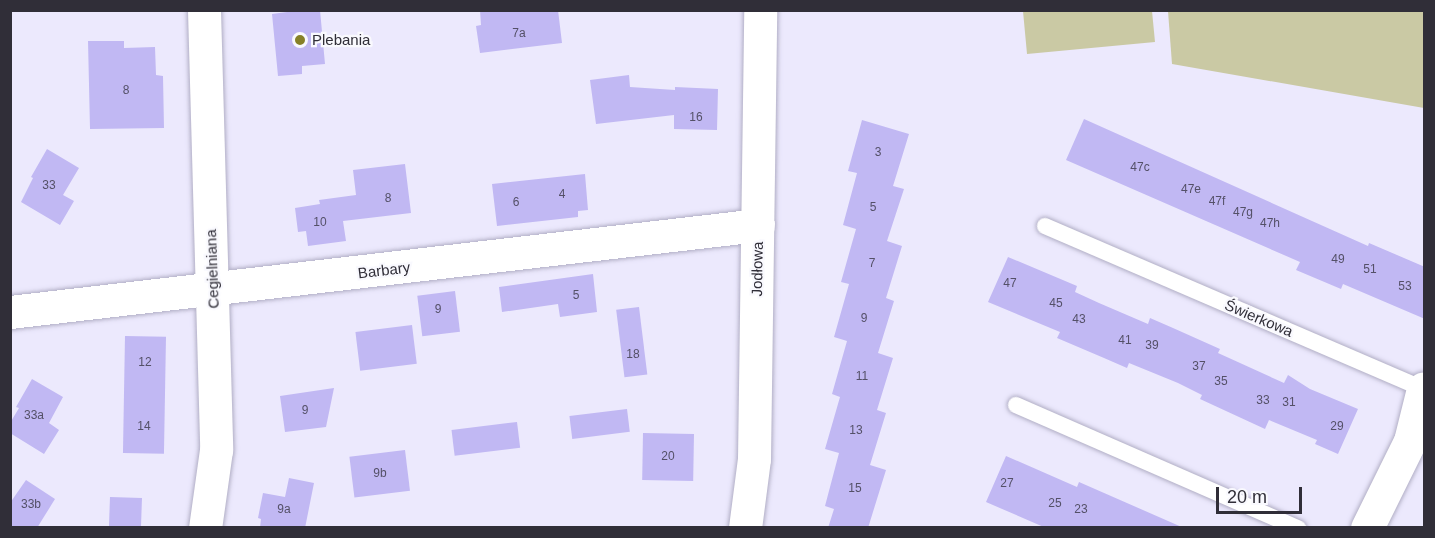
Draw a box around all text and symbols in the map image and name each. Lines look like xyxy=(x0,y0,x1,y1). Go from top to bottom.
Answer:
house number: 7a xyxy=(512,27,526,41)
place label: Plebania xyxy=(312,31,370,49)
marker: Plebania xyxy=(293,33,307,47)
house number: 8 xyxy=(123,84,129,98)
house number: 16 xyxy=(689,111,703,125)
house number: 3 xyxy=(875,146,881,160)
house number: 47c xyxy=(1130,161,1150,175)
house number: 33 xyxy=(42,179,56,193)
house number: 47e xyxy=(1181,183,1201,197)
house number: 4 xyxy=(559,188,565,202)
house number: 8 xyxy=(385,192,391,206)
house number: 47f xyxy=(1209,195,1225,209)
house number: 6 xyxy=(513,196,519,210)
house number: 5 xyxy=(870,201,876,215)
house number: 47g xyxy=(1233,206,1253,220)
house number: 10 xyxy=(313,216,327,230)
house number: 47h xyxy=(1260,217,1280,231)
street label: Cegielniana xyxy=(202,229,222,309)
street label: Jodłowa xyxy=(748,241,766,297)
house number: 49 xyxy=(1331,253,1345,267)
house number: 7 xyxy=(869,257,875,271)
street label: Barbary xyxy=(357,258,411,282)
house number: 51 xyxy=(1363,263,1377,277)
house number: 47 xyxy=(1003,277,1017,291)
house number: 53 xyxy=(1398,280,1412,294)
house number: 5 xyxy=(573,289,579,303)
street label: Świerkowa xyxy=(1222,296,1296,340)
house number: 45 xyxy=(1049,297,1063,311)
house number: 9 xyxy=(435,303,441,317)
house number: 9 xyxy=(861,312,867,326)
house number: 43 xyxy=(1072,313,1086,327)
house number: 41 xyxy=(1118,334,1132,348)
house number: 39 xyxy=(1145,339,1159,353)
house number: 18 xyxy=(626,348,640,362)
house number: 12 xyxy=(138,356,152,370)
house number: 37 xyxy=(1192,360,1206,374)
house number: 11 xyxy=(856,370,868,384)
house number: 35 xyxy=(1214,375,1228,389)
house number: 33 xyxy=(1256,394,1270,408)
house number: 31 xyxy=(1282,396,1296,410)
house number: 9 xyxy=(302,404,308,418)
house number: 33a xyxy=(24,409,44,423)
house number: 14 xyxy=(137,420,151,434)
house number: 29 xyxy=(1330,420,1344,434)
house number: 13 xyxy=(849,424,863,438)
house number: 20 xyxy=(661,450,675,464)
house number: 9b xyxy=(373,467,387,481)
scale bar xyxy=(1219,475,1304,513)
house number: 27 xyxy=(1000,477,1014,491)
house number: 15 xyxy=(848,482,862,496)
text: 20 m xyxy=(1227,487,1267,507)
house number: 25 xyxy=(1048,497,1062,511)
house number: 33b xyxy=(21,498,41,512)
house number: 9a xyxy=(277,503,291,517)
house number: 23 xyxy=(1074,503,1088,517)

